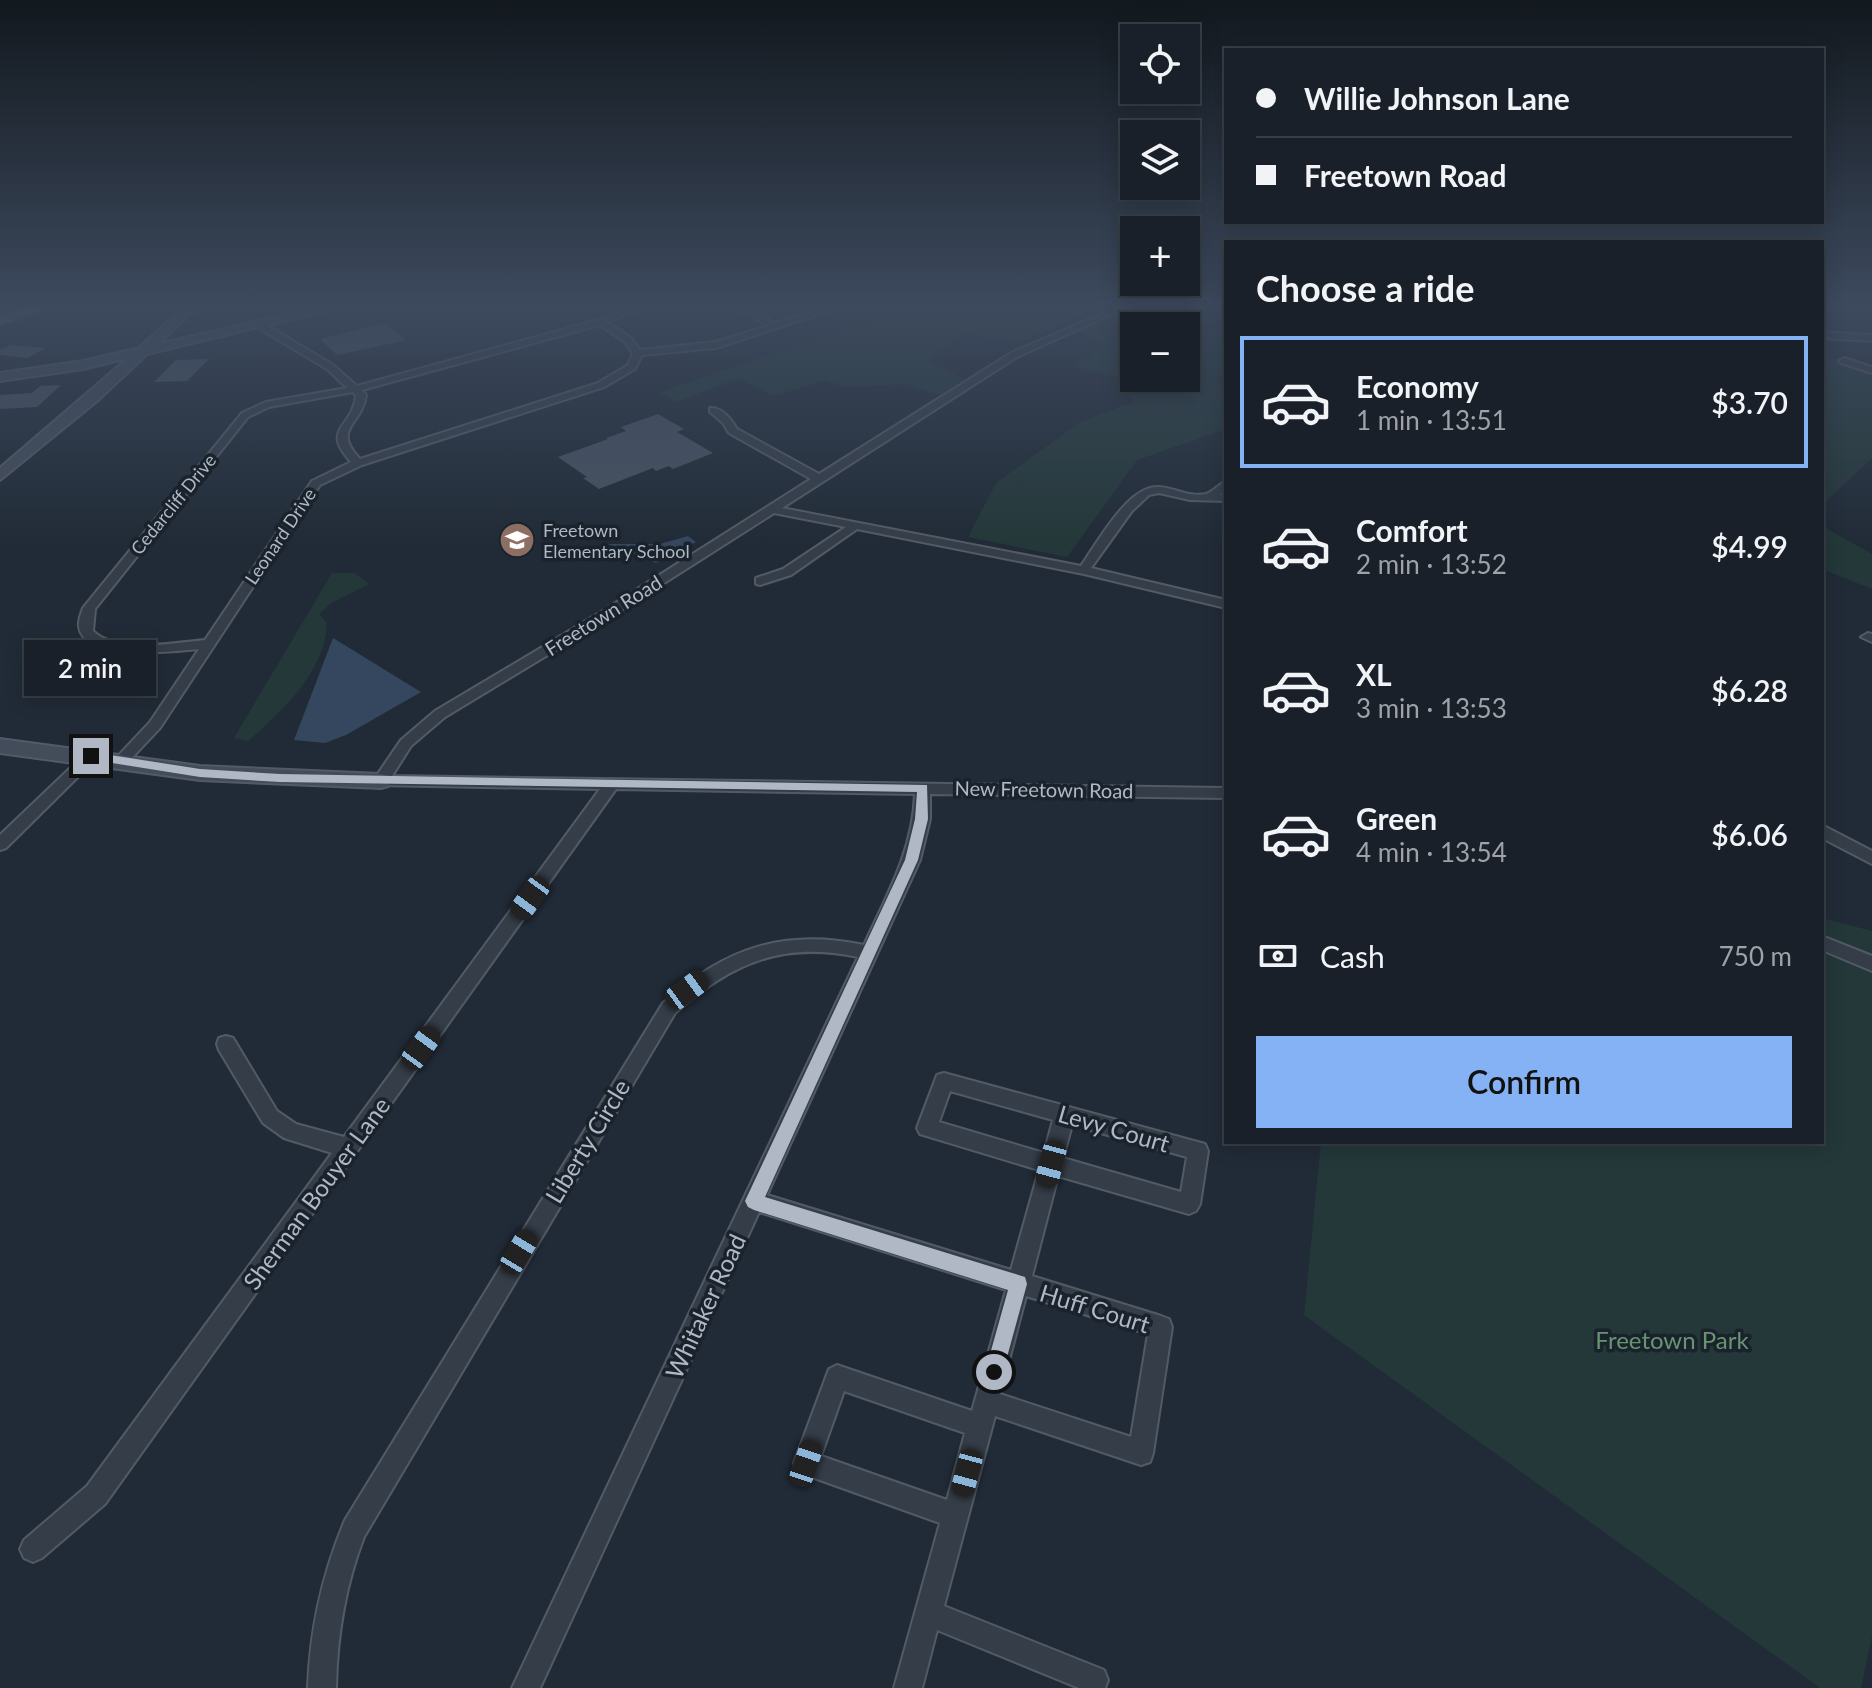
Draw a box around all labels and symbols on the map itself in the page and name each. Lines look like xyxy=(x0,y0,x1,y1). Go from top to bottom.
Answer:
street label: Cedarcliff Drive xyxy=(126,449,220,559)
street label: Leonard Drive xyxy=(240,484,320,588)
place label: Freetown Elementary School xyxy=(543,519,690,562)
school or university icon: Freetown Elementary School xyxy=(498,521,536,559)
street label: Freetown Road xyxy=(540,570,666,660)
callout: 2 min xyxy=(25,640,157,696)
route end xyxy=(73,738,109,774)
street label: New Freetown Road xyxy=(954,775,1134,803)
car xyxy=(506,872,554,924)
car xyxy=(661,966,713,1014)
car xyxy=(397,1022,445,1074)
street label: Liberty Circle xyxy=(539,1074,635,1208)
street label: Sherman Bouyer Lane xyxy=(237,1091,395,1295)
street label: Levy Court xyxy=(1055,1098,1173,1158)
car xyxy=(1033,1138,1069,1190)
car xyxy=(496,1225,542,1279)
street label: Whitaker Road xyxy=(659,1229,751,1383)
street label: Huff Court xyxy=(1037,1278,1154,1339)
park label: Freetown Park xyxy=(1595,1325,1749,1354)
route start xyxy=(976,1354,1012,1390)
car xyxy=(787,1436,825,1490)
car xyxy=(949,1447,985,1499)

